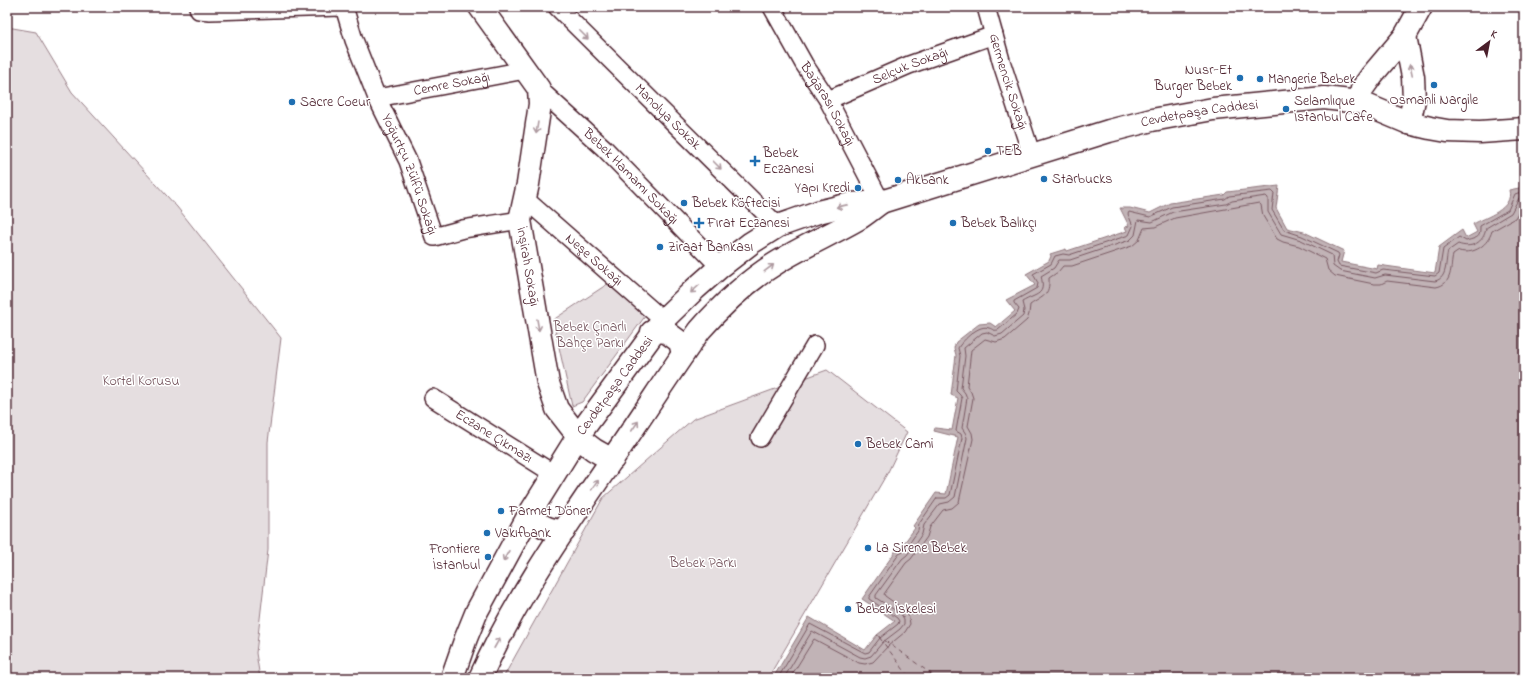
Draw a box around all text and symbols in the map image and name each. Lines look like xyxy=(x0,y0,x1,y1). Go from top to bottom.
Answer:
north arrow xyxy=(1469,22,1509,62)
text: K xyxy=(1487,26,1501,43)
one-way arrow xyxy=(579,30,589,40)
street label: Germencik Sokağı xyxy=(983,31,1033,133)
street label: Selçuk Sokağı xyxy=(869,42,951,90)
street label: Bağarası Sokağı xyxy=(794,57,861,150)
place label: Nusr-Et Burger Bebek xyxy=(1153,60,1233,98)
one-way arrow xyxy=(1407,64,1415,77)
street label: Cemre Sokağı xyxy=(412,66,492,101)
place label: Mangerie Bebek xyxy=(1268,69,1357,91)
marker: Nusr-Et Burger Bebek xyxy=(1235,73,1245,83)
marker: Mangerie Bebek xyxy=(1255,74,1265,84)
street label: Manolya Sokak xyxy=(630,79,707,155)
marker: Osmanli Nargile xyxy=(1429,80,1439,90)
place label: Osmanli Nargile xyxy=(1390,90,1479,112)
place label: Selamlıque İstanbul Cafe xyxy=(1294,91,1374,128)
place label: Sacre Coeur xyxy=(300,92,371,113)
street label: Cevdetpaşa Caddesi xyxy=(1138,94,1259,133)
marker: Sacre Coeur xyxy=(287,97,297,107)
marker: Selamlıque İstanbul Cafe xyxy=(1281,104,1291,114)
street label: Yoğurtçu Zülfü Sokağı xyxy=(376,110,443,238)
one-way arrow xyxy=(533,121,541,134)
street label: Bebek Hamamı Sokağı xyxy=(578,123,684,229)
place label: TEB xyxy=(996,141,1022,162)
place label: Bebek Eczanesi xyxy=(762,143,814,180)
marker: TEB xyxy=(983,146,993,156)
marker: Bebek Eczanesi xyxy=(750,156,760,166)
one-way arrow xyxy=(712,160,722,170)
place label: Starbucks xyxy=(1052,169,1112,190)
place label: Akbank xyxy=(906,170,950,191)
marker: Starbucks xyxy=(1039,174,1049,184)
marker: Akbank xyxy=(893,175,903,185)
place label: Yapı Kredi xyxy=(795,178,850,199)
marker: Yapı Kredi xyxy=(853,183,863,193)
place label: Bebek Köftecisi xyxy=(691,193,780,214)
marker: Bebek Köftecisi xyxy=(679,198,689,208)
one-way arrow xyxy=(836,203,849,211)
place label: Fırat Eczanesi xyxy=(706,213,790,234)
place label: Bebek Balıkçı xyxy=(960,213,1037,234)
marker: Fırat Eczanesi xyxy=(694,218,704,228)
marker: Bebek Balıkçı xyxy=(948,218,958,228)
street label: İnşirah Sokağı xyxy=(511,225,545,308)
street label: Neşe Sokağı xyxy=(561,228,628,291)
place label: Ziraat Bankası xyxy=(668,237,753,258)
marker: Ziraat Bankası xyxy=(655,242,665,252)
one-way arrow xyxy=(763,264,774,272)
one-way arrow xyxy=(690,284,700,293)
park label: Bebek Çınarlı Bahçe Parkı xyxy=(553,317,626,354)
one-way arrow xyxy=(534,318,542,331)
street label: Cevdetpaşa Caddesi xyxy=(571,332,658,440)
park label: Kortel Korusu xyxy=(103,371,179,392)
street label: Eczane Çıkmazı xyxy=(451,404,537,469)
one-way arrow xyxy=(631,420,639,432)
place label: Bebek Cami xyxy=(865,434,934,455)
marker: Bebek Cami xyxy=(853,439,863,449)
one-way arrow xyxy=(591,479,599,490)
place label: Farmet Döner xyxy=(508,501,591,522)
marker: Farmet Döner xyxy=(496,506,506,516)
place label: Vakıfbank xyxy=(494,523,552,544)
marker: Vakıfbank xyxy=(482,528,492,538)
place label: La Sirene Bebek xyxy=(876,538,967,559)
place label: Frontiere İstanbul xyxy=(428,539,481,576)
marker: La Sirene Bebek xyxy=(863,543,873,553)
one-way arrow xyxy=(501,550,509,562)
marker: Frontiere İstanbul xyxy=(483,552,493,562)
park label: Bebek Parkı xyxy=(669,553,736,574)
place label: Bebek İskelesi xyxy=(855,599,936,620)
marker: Bebek İskelesi xyxy=(843,604,853,614)
one-way arrow xyxy=(494,637,501,649)

